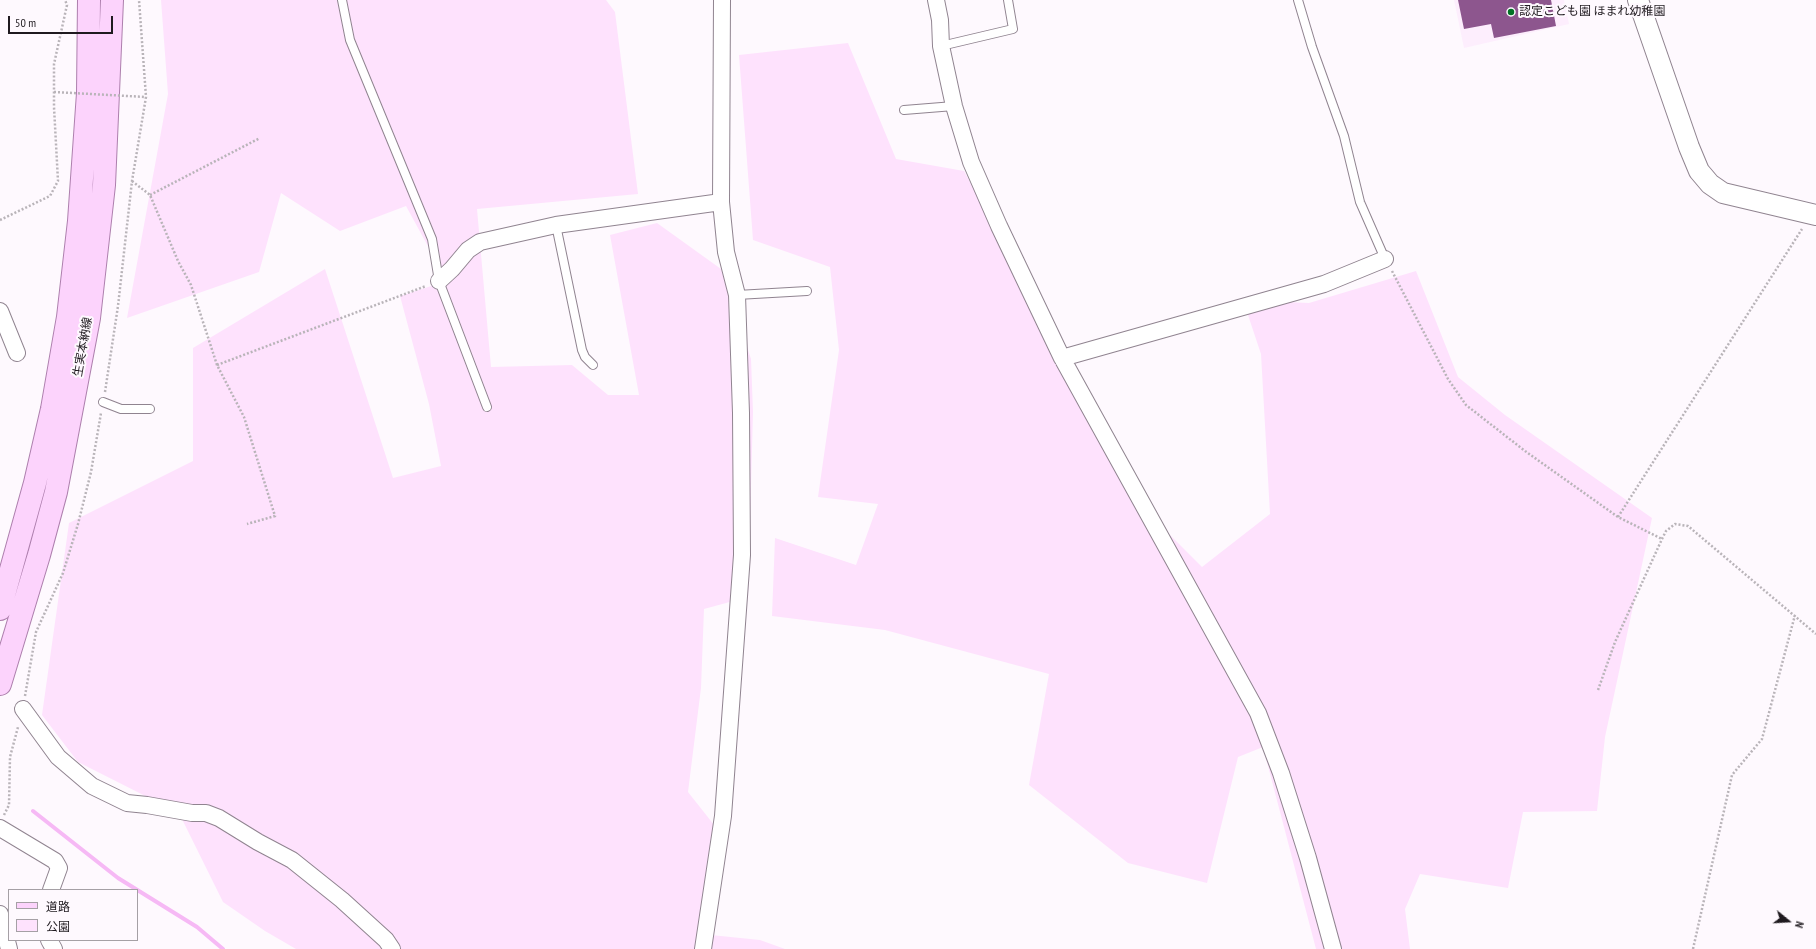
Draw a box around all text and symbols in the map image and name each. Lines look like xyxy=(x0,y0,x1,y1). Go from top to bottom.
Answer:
place label: 認定こども園 ほまれ幼稚園 xyxy=(1519,5,1666,19)
marker: 認定こども園 ほまれ幼稚園 xyxy=(1506,7,1516,17)
scale bar xyxy=(10,8,115,34)
text: 50 m xyxy=(15,15,36,30)
street label: 生実本納線 xyxy=(71,316,95,378)
legend xyxy=(8,889,138,941)
text: 道路 xyxy=(46,899,70,914)
north arrow xyxy=(1768,901,1808,941)
text: 公園 xyxy=(46,919,70,934)
text: N xyxy=(1792,920,1807,930)

